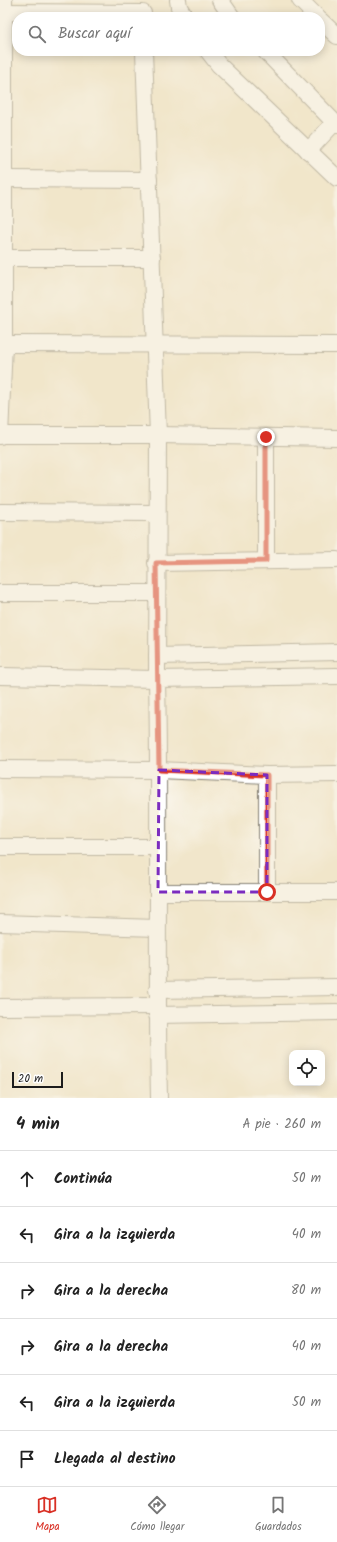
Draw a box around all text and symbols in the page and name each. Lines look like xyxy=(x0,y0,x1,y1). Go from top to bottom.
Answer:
search box xyxy=(12,12,325,56)
text: Buscar aquí xyxy=(58,22,131,46)
icon: search xyxy=(26,23,48,45)
route end xyxy=(257,428,275,446)
route start xyxy=(258,883,276,901)
map controls xyxy=(289,1050,325,1086)
button: locate xyxy=(289,1050,325,1086)
scale bar xyxy=(12,1070,63,1089)
text: 20 m xyxy=(18,1070,43,1088)
text: 4 min xyxy=(16,1111,60,1138)
text: A pie · 260 m xyxy=(242,1114,321,1135)
text: Continúa xyxy=(54,1167,112,1191)
icon: ahead xyxy=(16,1168,38,1190)
text: 50 m xyxy=(292,1168,321,1189)
text: Gira a la izquierda xyxy=(54,1223,175,1247)
icon: left xyxy=(16,1224,38,1246)
text: 40 m xyxy=(292,1224,321,1245)
text: Gira a la derecha xyxy=(54,1279,168,1303)
icon: right xyxy=(16,1280,38,1302)
text: 80 m xyxy=(291,1280,321,1301)
text: Gira a la derecha xyxy=(54,1335,168,1359)
icon: right xyxy=(16,1336,38,1358)
text: 40 m xyxy=(292,1336,321,1357)
text: Gira a la izquierda xyxy=(54,1391,175,1415)
icon: left xyxy=(16,1392,38,1414)
text: 50 m xyxy=(292,1392,321,1413)
text: Llegada al destino xyxy=(54,1447,176,1471)
icon: arrive xyxy=(16,1448,38,1470)
tab: Mapa xyxy=(35,1494,60,1536)
tab: Cómo llegar xyxy=(130,1494,184,1536)
tab: Guardados xyxy=(255,1494,302,1536)

